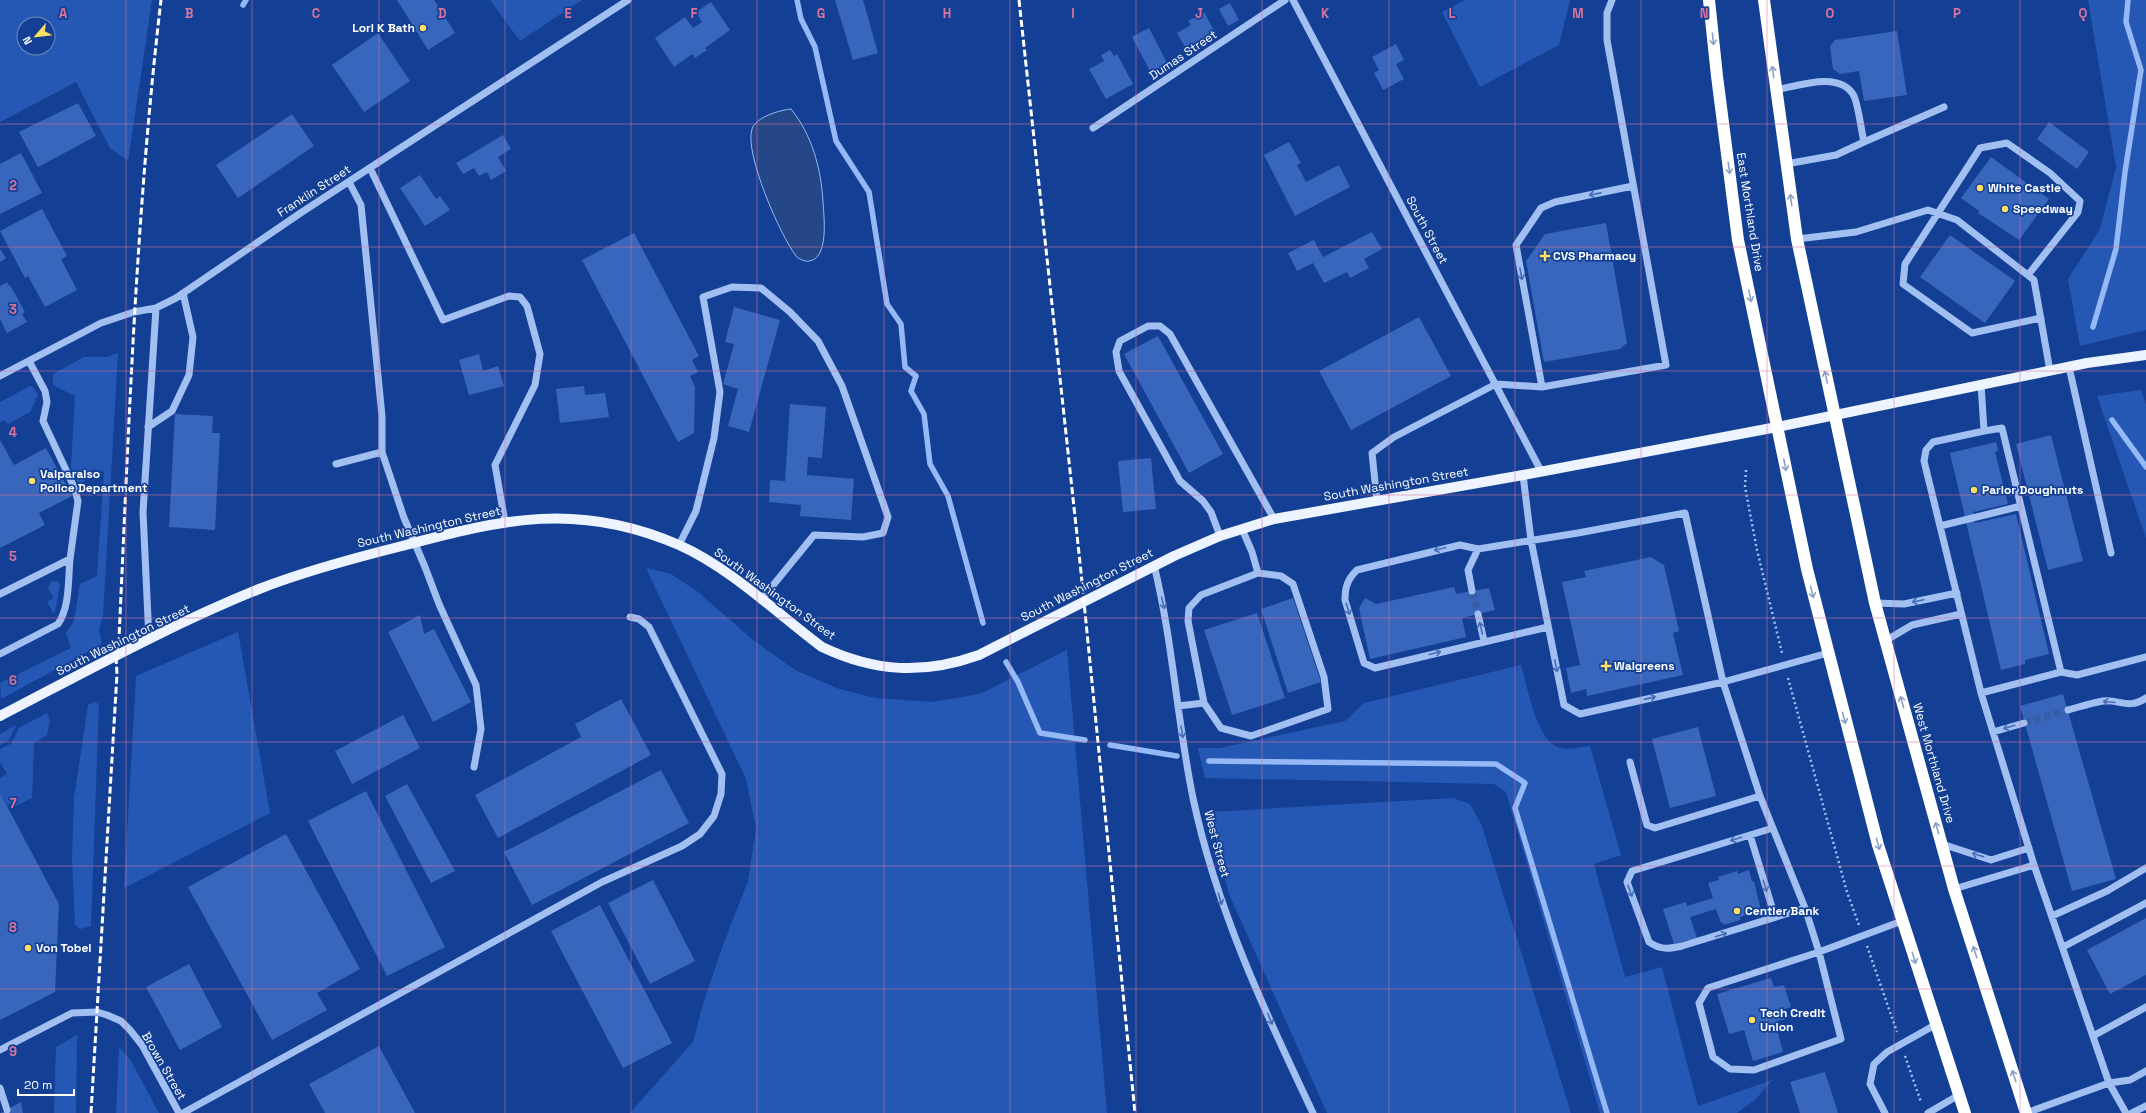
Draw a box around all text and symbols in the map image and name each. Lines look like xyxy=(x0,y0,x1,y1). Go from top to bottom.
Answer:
text: A xyxy=(59,5,68,22)
text: B xyxy=(185,5,194,22)
text: C xyxy=(312,5,320,22)
text: D xyxy=(438,5,447,22)
text: E xyxy=(564,5,572,22)
text: F xyxy=(691,5,698,22)
text: G xyxy=(817,5,825,22)
text: H xyxy=(943,5,951,22)
text: I xyxy=(1071,5,1075,22)
text: J xyxy=(1195,5,1203,22)
text: K xyxy=(1321,5,1330,22)
text: L xyxy=(1448,5,1456,22)
text: M xyxy=(1572,5,1584,22)
text: N xyxy=(1700,5,1708,22)
text: O xyxy=(1826,5,1835,22)
text: P xyxy=(1953,5,1961,22)
text: Q xyxy=(2079,5,2088,22)
north arrow xyxy=(16,16,56,56)
place label: Lori K Bath xyxy=(352,20,415,36)
marker: Lori K Bath xyxy=(418,23,428,33)
street label: Dumas Street xyxy=(1146,26,1220,84)
one-way arrow xyxy=(1709,32,1717,45)
text: N xyxy=(19,34,35,47)
one-way arrow xyxy=(1770,66,1777,79)
street label: East Morthland Drive xyxy=(1733,151,1767,273)
street label: Franklin Street xyxy=(274,161,354,221)
one-way arrow xyxy=(1725,161,1733,174)
text: 2 xyxy=(9,177,17,194)
place label: White Castle xyxy=(1988,180,2061,196)
marker: White Castle xyxy=(1975,183,1985,193)
one-way arrow xyxy=(1589,190,1602,198)
street label: South Street xyxy=(1402,193,1452,267)
one-way arrow xyxy=(1787,194,1795,207)
place label: Speedway xyxy=(2013,201,2073,217)
marker: Speedway xyxy=(2000,204,2010,214)
place label: CVS Pharmacy xyxy=(1553,248,1636,264)
marker: CVS Pharmacy xyxy=(1540,251,1550,261)
one-way arrow xyxy=(1517,267,1525,280)
one-way arrow xyxy=(1746,289,1754,302)
text: 3 xyxy=(9,301,17,318)
one-way arrow xyxy=(1822,371,1830,384)
text: 4 xyxy=(9,424,17,441)
one-way arrow xyxy=(1781,458,1789,471)
street label: South Washington Street xyxy=(1322,463,1470,505)
place label: Valparaiso Police Department xyxy=(40,466,147,496)
marker: Valparaiso Police Department xyxy=(27,476,37,486)
place label: Parlor Doughnuts xyxy=(1982,482,2083,498)
marker: Parlor Doughnuts xyxy=(1969,485,1979,495)
street label: South Washington Street xyxy=(356,503,502,551)
street label: South Washington Street xyxy=(711,544,839,644)
street label: South Washington Street xyxy=(1018,545,1156,625)
one-way arrow xyxy=(1434,546,1447,554)
text: 5 xyxy=(9,548,17,565)
one-way arrow xyxy=(1809,585,1817,598)
one-way arrow xyxy=(1160,596,1168,609)
one-way arrow xyxy=(1912,598,1925,606)
street label: South Washington Street xyxy=(54,601,192,679)
one-way arrow xyxy=(1345,603,1352,616)
one-way arrow xyxy=(1477,622,1484,635)
one-way arrow xyxy=(1428,649,1441,657)
place label: Walgreens xyxy=(1614,658,1675,674)
one-way arrow xyxy=(1553,659,1561,672)
marker: Walgreens xyxy=(1601,661,1611,671)
text: 6 xyxy=(9,672,17,689)
one-way arrow xyxy=(1643,694,1656,702)
one-way arrow xyxy=(1898,696,1905,709)
one-way arrow xyxy=(2103,698,2116,706)
street label: West Morthland Drive xyxy=(1909,701,1959,825)
one-way arrow xyxy=(1841,711,1848,724)
one-way arrow xyxy=(2002,724,2015,731)
one-way arrow xyxy=(1178,725,1186,738)
text: 7 xyxy=(9,795,17,812)
street label: West Street xyxy=(1200,809,1234,879)
one-way arrow xyxy=(1933,821,1940,834)
one-way arrow xyxy=(1730,836,1743,843)
one-way arrow xyxy=(1875,837,1882,850)
one-way arrow xyxy=(1972,851,1985,858)
one-way arrow xyxy=(1762,879,1769,892)
one-way arrow xyxy=(1627,885,1635,897)
one-way arrow xyxy=(1217,892,1225,905)
place label: Centier Bank xyxy=(1745,903,1820,919)
marker: Centier Bank xyxy=(1732,906,1742,916)
text: 8 xyxy=(9,919,17,936)
one-way arrow xyxy=(1715,930,1727,938)
place label: Von Tobel xyxy=(36,940,92,956)
marker: Von Tobel xyxy=(23,943,33,953)
one-way arrow xyxy=(1971,946,1978,959)
one-way arrow xyxy=(1911,951,1918,964)
place label: Tech Credit Union xyxy=(1760,1005,1826,1035)
one-way arrow xyxy=(1266,1013,1274,1025)
marker: Tech Credit Union xyxy=(1747,1015,1757,1025)
street label: Brown Street xyxy=(138,1029,190,1103)
text: 9 xyxy=(9,1043,17,1060)
one-way arrow xyxy=(2010,1070,2018,1082)
scale bar xyxy=(18,1071,74,1097)
text: 20 m xyxy=(24,1077,52,1093)

